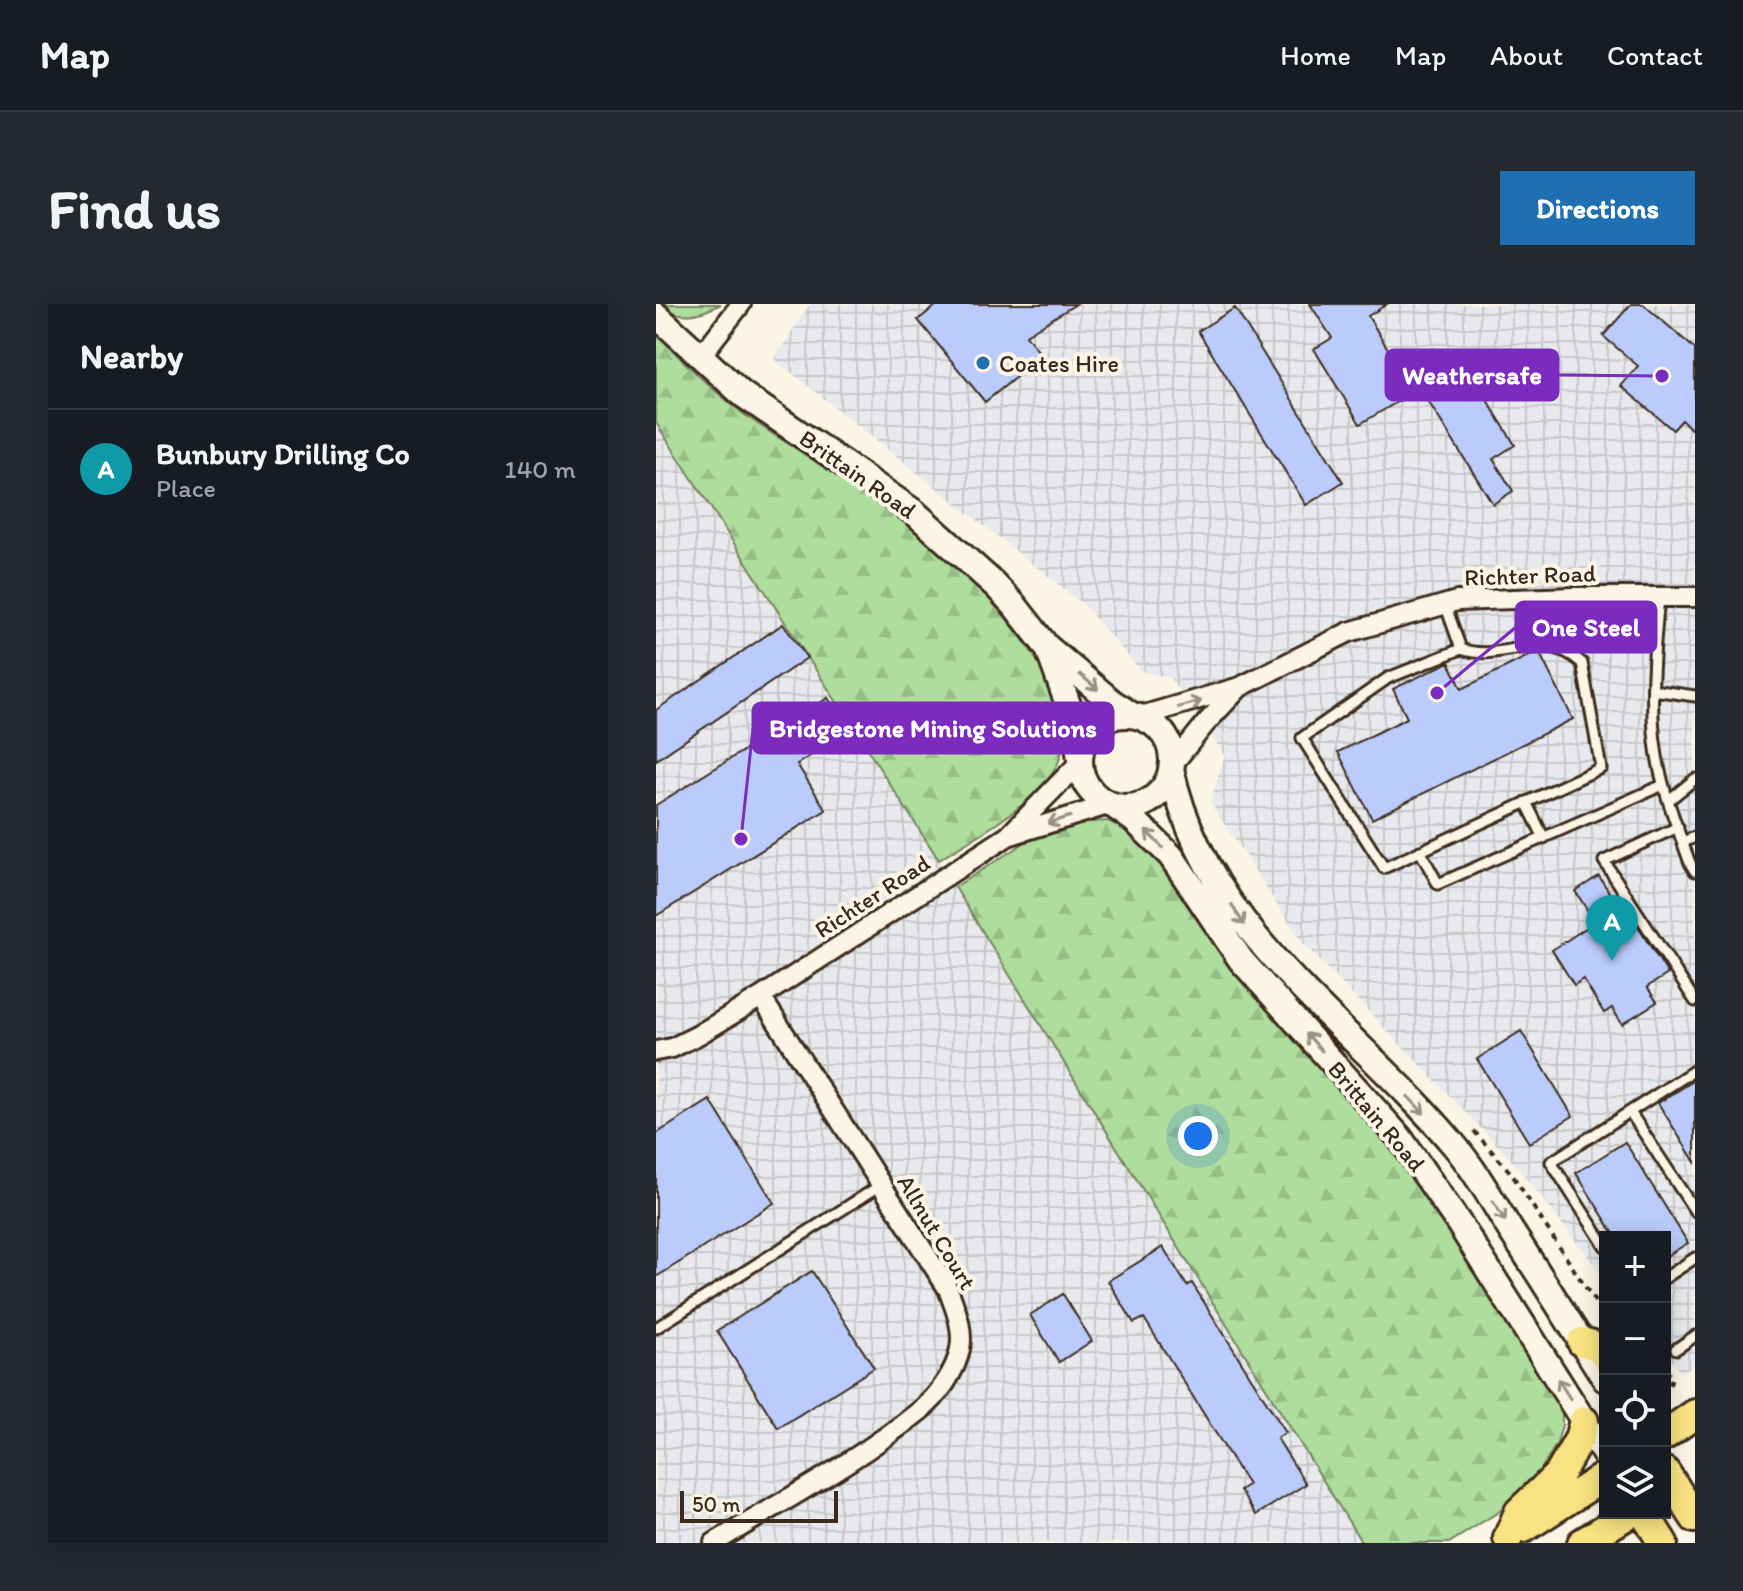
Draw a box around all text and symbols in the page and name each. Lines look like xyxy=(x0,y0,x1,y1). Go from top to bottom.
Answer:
text: Map xyxy=(40,32,110,78)
text: Home xyxy=(1280,38,1351,72)
text: Map xyxy=(1395,38,1446,72)
text: About xyxy=(1490,38,1563,72)
text: Contact xyxy=(1607,38,1703,72)
button: Directions xyxy=(1500,171,1695,245)
text: Find us xyxy=(48,175,221,242)
text: Nearby xyxy=(80,336,183,377)
place label: Coates Hire xyxy=(999,349,1119,378)
callout: Weathersafe xyxy=(1386,350,1558,400)
marker: Coates Hire xyxy=(974,354,992,372)
text: Weathersafe xyxy=(1402,359,1542,391)
street label: Brittain Road xyxy=(794,423,922,525)
text: Bunbury Drilling Co xyxy=(156,435,410,472)
text: A xyxy=(98,453,114,485)
text: 140 m xyxy=(505,453,576,485)
text: Place xyxy=(156,472,216,504)
street label: Richter Road xyxy=(1464,558,1596,592)
callout: One Steel xyxy=(1516,602,1656,652)
text: One Steel xyxy=(1532,611,1641,643)
one-way arrow xyxy=(1078,673,1099,691)
one-way arrow xyxy=(1176,696,1202,711)
callout: Bridgestone Mining Solutions xyxy=(753,703,1113,753)
text: Bridgestone Mining Solutions xyxy=(769,712,1097,744)
one-way arrow xyxy=(1047,813,1072,828)
one-way arrow xyxy=(1145,830,1164,849)
street label: Richter Road xyxy=(809,848,935,944)
pin: A xyxy=(1586,895,1638,961)
one-way arrow xyxy=(1230,904,1247,926)
one-way arrow xyxy=(1305,1032,1324,1052)
street label: Brittain Road xyxy=(1322,1055,1432,1177)
one-way arrow xyxy=(1406,1094,1424,1114)
your location xyxy=(1178,1116,1218,1156)
street label: Allnut Court xyxy=(891,1169,983,1295)
one-way arrow xyxy=(1491,1199,1507,1222)
map controls xyxy=(1599,1231,1671,1519)
button: + xyxy=(1599,1231,1671,1303)
button: − xyxy=(1599,1303,1671,1375)
button: locate xyxy=(1599,1375,1671,1447)
one-way arrow xyxy=(1555,1378,1571,1401)
button: layers xyxy=(1599,1447,1671,1519)
scale bar xyxy=(680,1487,838,1523)
text: 50 m xyxy=(692,1491,741,1518)

